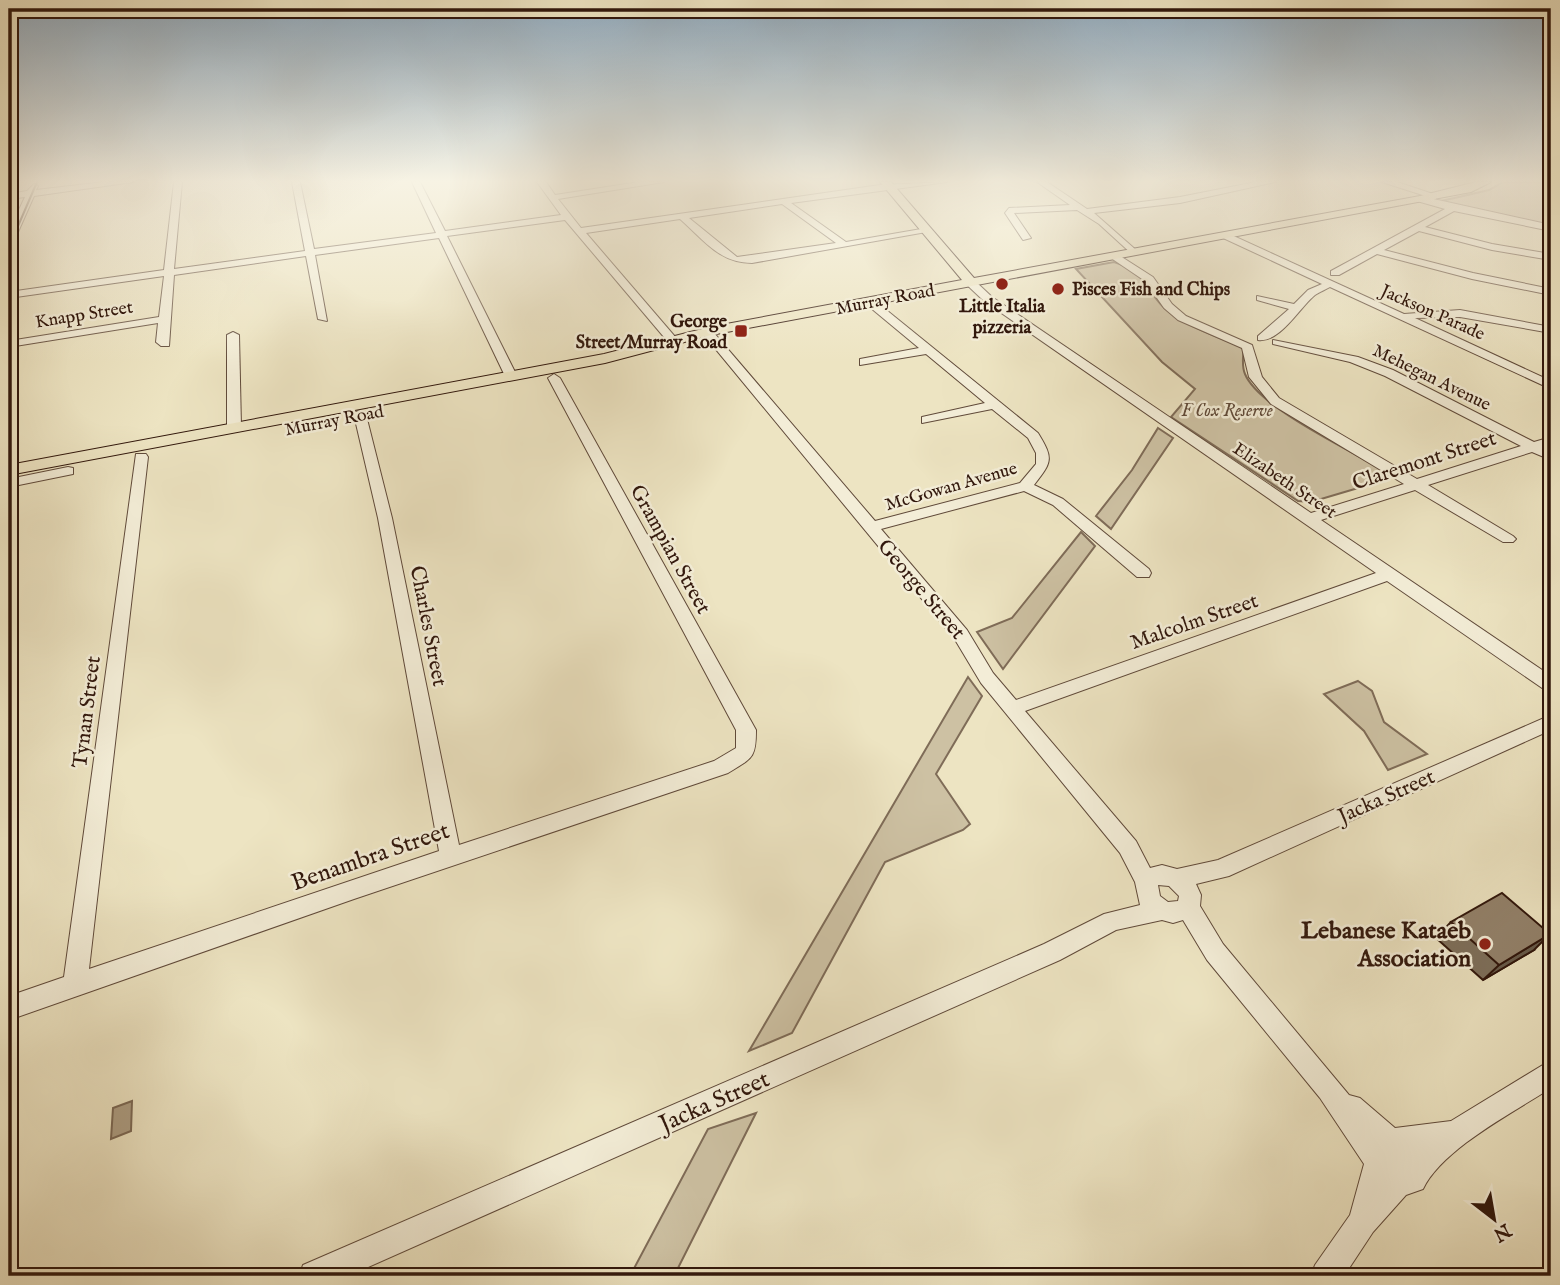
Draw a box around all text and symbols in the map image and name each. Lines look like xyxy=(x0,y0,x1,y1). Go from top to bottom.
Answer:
marker: Little Italia pizzeria xyxy=(994,276,1010,292)
place label: Pisces Fish and Chips xyxy=(1072,279,1231,302)
street label: Jackson Parade xyxy=(1375,279,1488,347)
street label: Murray Road xyxy=(834,280,937,321)
marker: Pisces Fish and Chips xyxy=(1050,281,1066,297)
street label: Knapp Street xyxy=(34,296,135,335)
place label: Little Italia pizzeria xyxy=(959,296,1046,340)
place label: George Street/Murray Road xyxy=(576,311,728,355)
marker: George Street/Murray Road xyxy=(733,323,749,339)
street label: Mehegan Avenue xyxy=(1368,340,1494,417)
park label: F Cox Reserve xyxy=(1181,400,1273,423)
street label: Murray Road xyxy=(283,401,386,442)
street label: Claremont Street xyxy=(1349,425,1500,497)
street label: Elizabeth Street xyxy=(1228,438,1341,525)
street label: McGowan Avenue xyxy=(883,458,1020,517)
street label: Grampian Street xyxy=(623,480,716,619)
street label: George Street xyxy=(871,534,971,646)
street label: Charles Street xyxy=(403,564,452,689)
street label: Malcolm Street xyxy=(1127,588,1262,657)
street label: Tynan Street xyxy=(67,655,108,770)
street label: Jacka Street xyxy=(1332,764,1439,832)
street label: Benambra Street xyxy=(287,816,454,899)
place label: Lebanese Kataeb Association xyxy=(1301,916,1471,975)
marker: Lebanese Kataeb Association xyxy=(1477,936,1493,952)
street label: Jacka Street xyxy=(652,1064,775,1142)
north arrow xyxy=(1458,1184,1528,1254)
text: N xyxy=(1488,1217,1516,1247)

